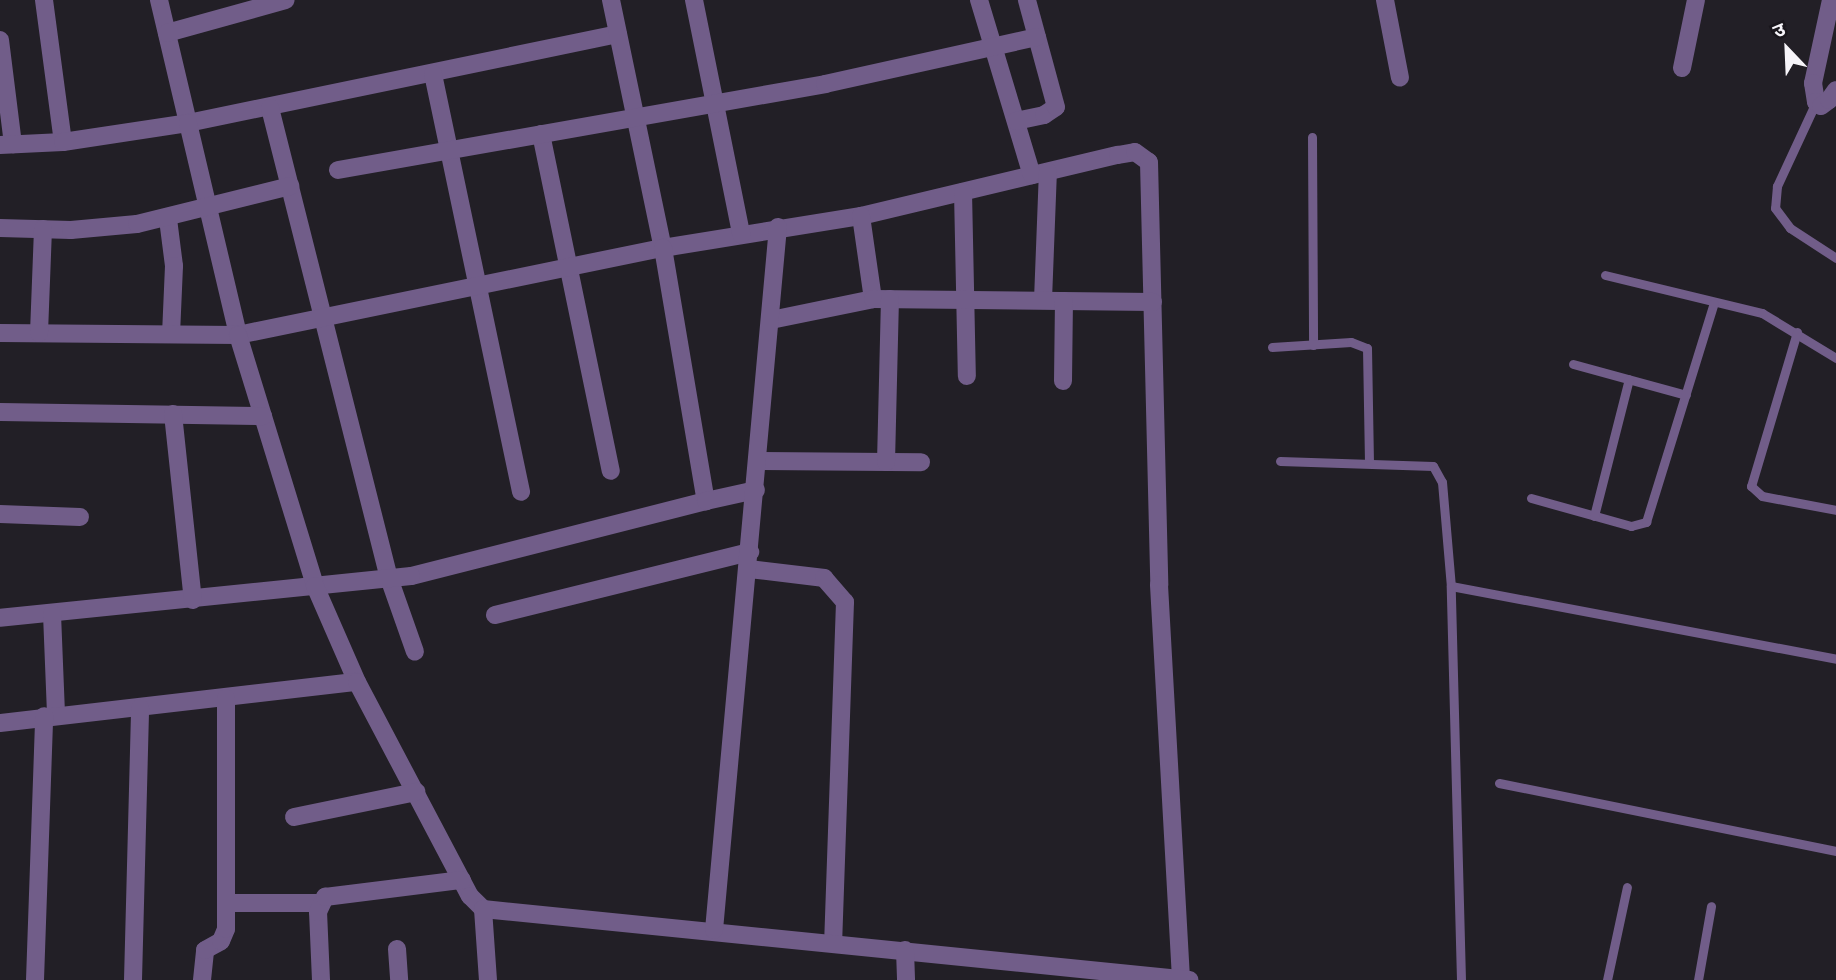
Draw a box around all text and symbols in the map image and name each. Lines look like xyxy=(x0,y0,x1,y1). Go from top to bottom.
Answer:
north arrow xyxy=(1752,14,1822,84)
text: उ xyxy=(1769,16,1788,42)

